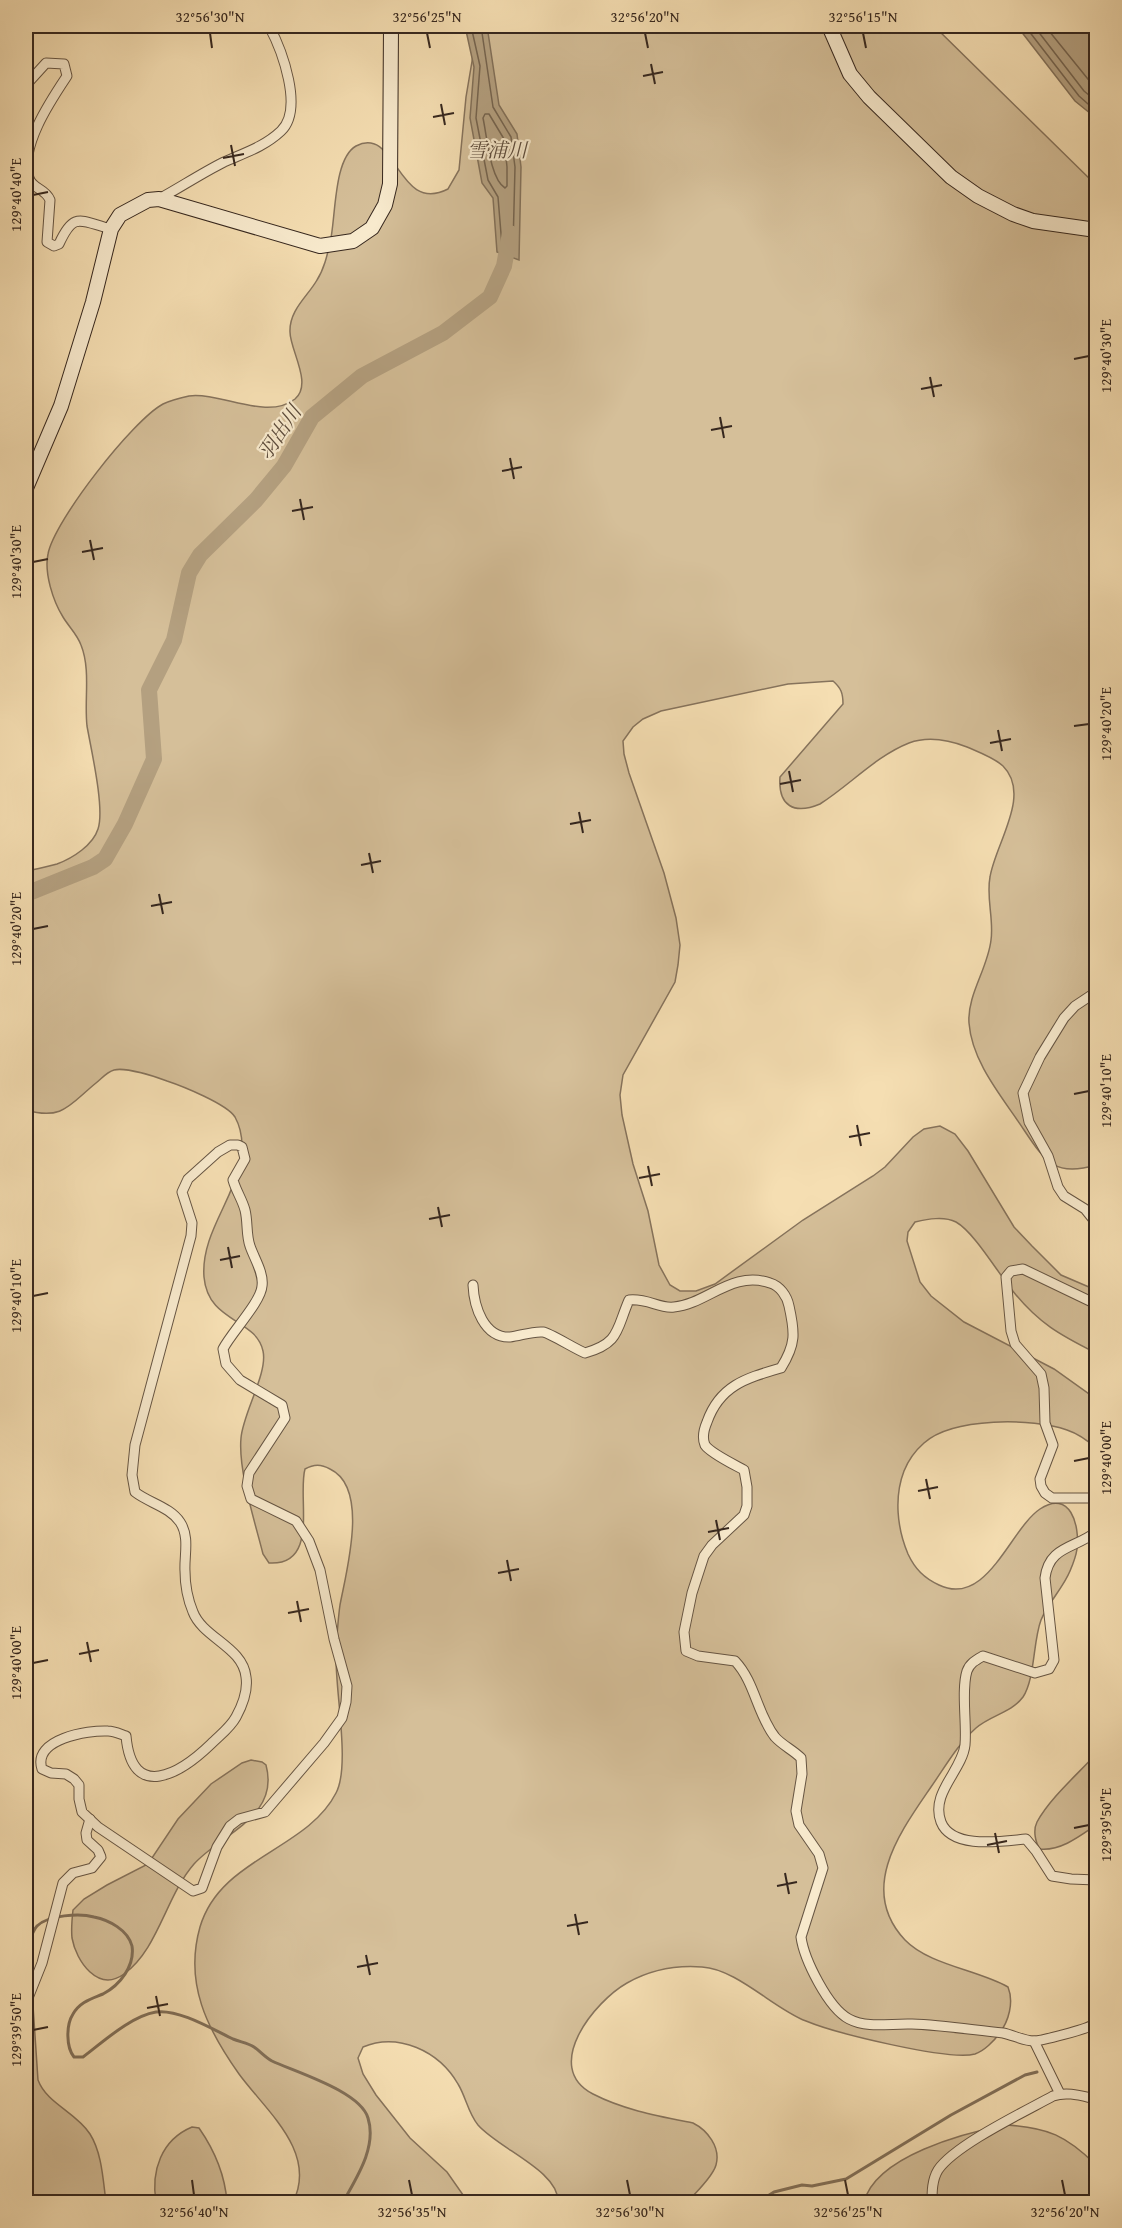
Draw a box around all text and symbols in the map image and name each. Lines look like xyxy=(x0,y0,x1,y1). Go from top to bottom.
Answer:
text: 32°56'30"N xyxy=(176,6,245,27)
text: 32°56'25"N xyxy=(393,6,462,27)
text: 32°56'20"N xyxy=(611,6,680,27)
text: 32°56'15"N xyxy=(829,6,898,27)
water label: 雪浦川 xyxy=(467,135,529,164)
text: 129°40'40"E xyxy=(5,158,26,232)
text: 129°40'30"E xyxy=(1095,319,1116,393)
water label: 羽出川 xyxy=(250,397,309,465)
text: 129°40'30"E xyxy=(5,525,26,599)
text: 129°40'20"E xyxy=(1095,687,1116,761)
text: 129°40'20"E xyxy=(5,892,26,966)
text: 129°40'10"E xyxy=(1095,1054,1116,1128)
text: 129°40'10"E xyxy=(5,1259,26,1333)
text: 129°40'00"E xyxy=(1095,1421,1116,1495)
text: 129°40'00"E xyxy=(5,1626,26,1700)
text: 129°39'50"E xyxy=(1095,1788,1116,1862)
text: 129°39'50"E xyxy=(5,1993,26,2067)
text: 32°56'40"N xyxy=(160,2201,229,2222)
text: 32°56'35"N xyxy=(378,2201,447,2222)
text: 32°56'30"N xyxy=(596,2201,665,2222)
text: 32°56'25"N xyxy=(814,2201,883,2222)
text: 32°56'20"N xyxy=(1031,2201,1100,2222)

